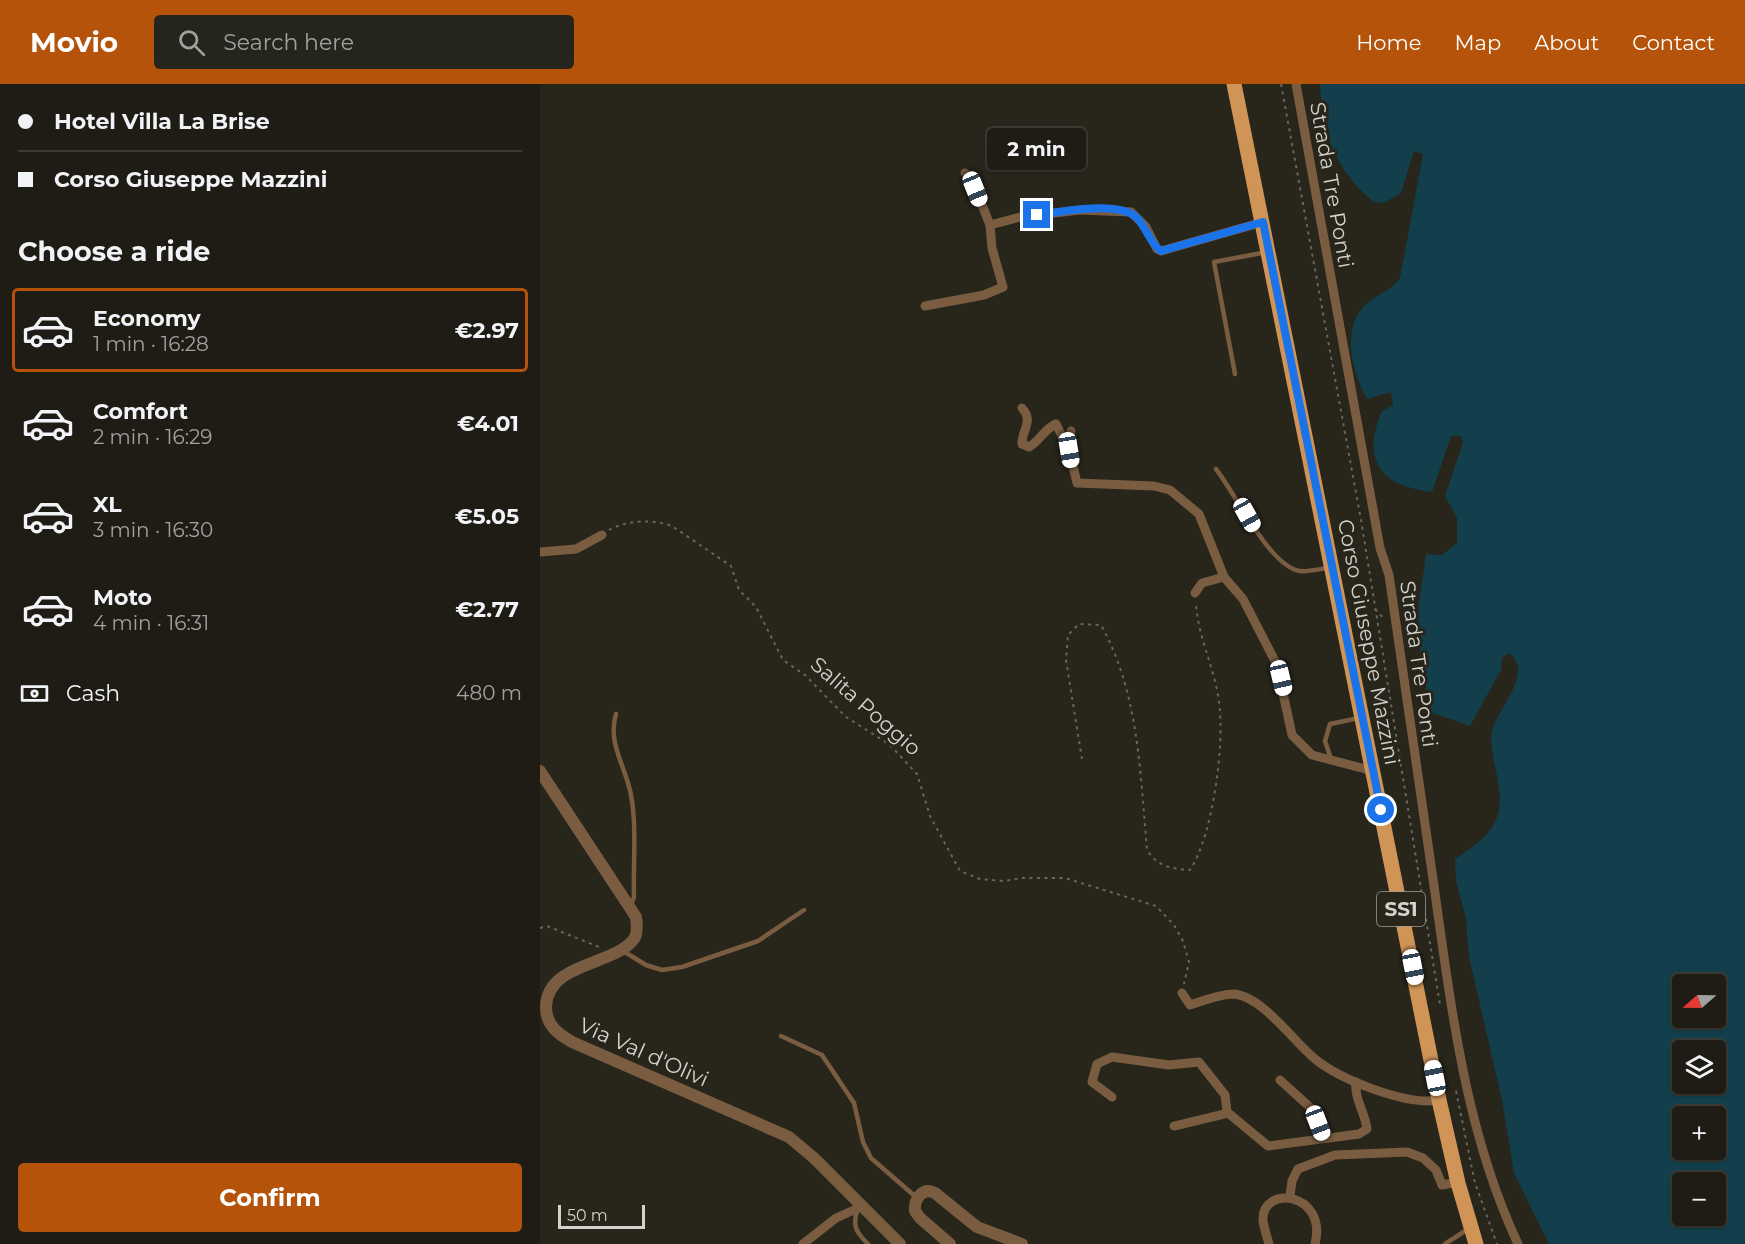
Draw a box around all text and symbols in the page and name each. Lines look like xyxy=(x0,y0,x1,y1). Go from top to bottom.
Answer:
search box xyxy=(154,15,574,69)
text: Movio xyxy=(30,25,118,59)
icon: search xyxy=(175,26,208,59)
text: Search here xyxy=(223,29,354,56)
text: Home xyxy=(1356,30,1421,55)
text: Map xyxy=(1454,30,1501,55)
text: About xyxy=(1534,30,1599,55)
text: Contact xyxy=(1632,30,1715,55)
street label: Strada Tre Ponti xyxy=(1305,100,1359,270)
text: Hotel Villa La Brise xyxy=(54,108,270,135)
callout: 2 min xyxy=(988,128,1086,170)
text: 2 min xyxy=(1007,137,1066,161)
text: Corso Giuseppe Mazzini xyxy=(54,166,327,193)
car xyxy=(960,169,990,209)
route end xyxy=(1023,201,1050,228)
text: Choose a ride xyxy=(18,235,210,268)
icon: car xyxy=(21,303,75,357)
text: Economy xyxy=(93,305,201,332)
text: €2.97 xyxy=(455,317,519,344)
text: 1 min · 16:28 xyxy=(93,332,209,356)
icon: car xyxy=(21,396,75,450)
text: Comfort xyxy=(93,398,188,425)
text: €4.01 xyxy=(457,410,519,437)
text: 2 min · 16:29 xyxy=(93,425,212,449)
car xyxy=(1057,431,1081,469)
icon: car xyxy=(21,489,75,543)
text: XL xyxy=(93,491,122,518)
car xyxy=(1230,495,1264,535)
text: €5.05 xyxy=(455,503,519,530)
street label: Corso Giuseppe Mazzini xyxy=(1333,517,1405,767)
text: 3 min · 16:30 xyxy=(93,518,213,542)
street label: Strada Tre Ponti xyxy=(1395,579,1443,749)
icon: car xyxy=(21,582,75,636)
text: Moto xyxy=(93,584,152,611)
text: €2.77 xyxy=(455,596,519,623)
text: 4 min · 16:31 xyxy=(93,611,209,635)
street label: Salita Poggio xyxy=(806,651,926,761)
car xyxy=(1268,658,1294,698)
icon: cash xyxy=(18,677,51,710)
text: Cash xyxy=(66,680,120,707)
text: 480 m xyxy=(456,681,522,705)
route start xyxy=(1367,796,1394,823)
road number: SS1 xyxy=(1377,892,1425,926)
car xyxy=(1401,948,1425,986)
north arrow xyxy=(1672,974,1726,1028)
map controls xyxy=(1672,974,1726,1226)
street label: Via Val d'Olivi xyxy=(575,1012,713,1092)
button: layers xyxy=(1672,1040,1726,1094)
car xyxy=(1423,1059,1447,1097)
car xyxy=(1303,1103,1333,1143)
button: + xyxy=(1672,1106,1726,1160)
button: Confirm xyxy=(18,1163,522,1232)
button: − xyxy=(1672,1172,1726,1226)
scale bar xyxy=(558,1202,645,1230)
text: 50 m xyxy=(567,1206,608,1225)

